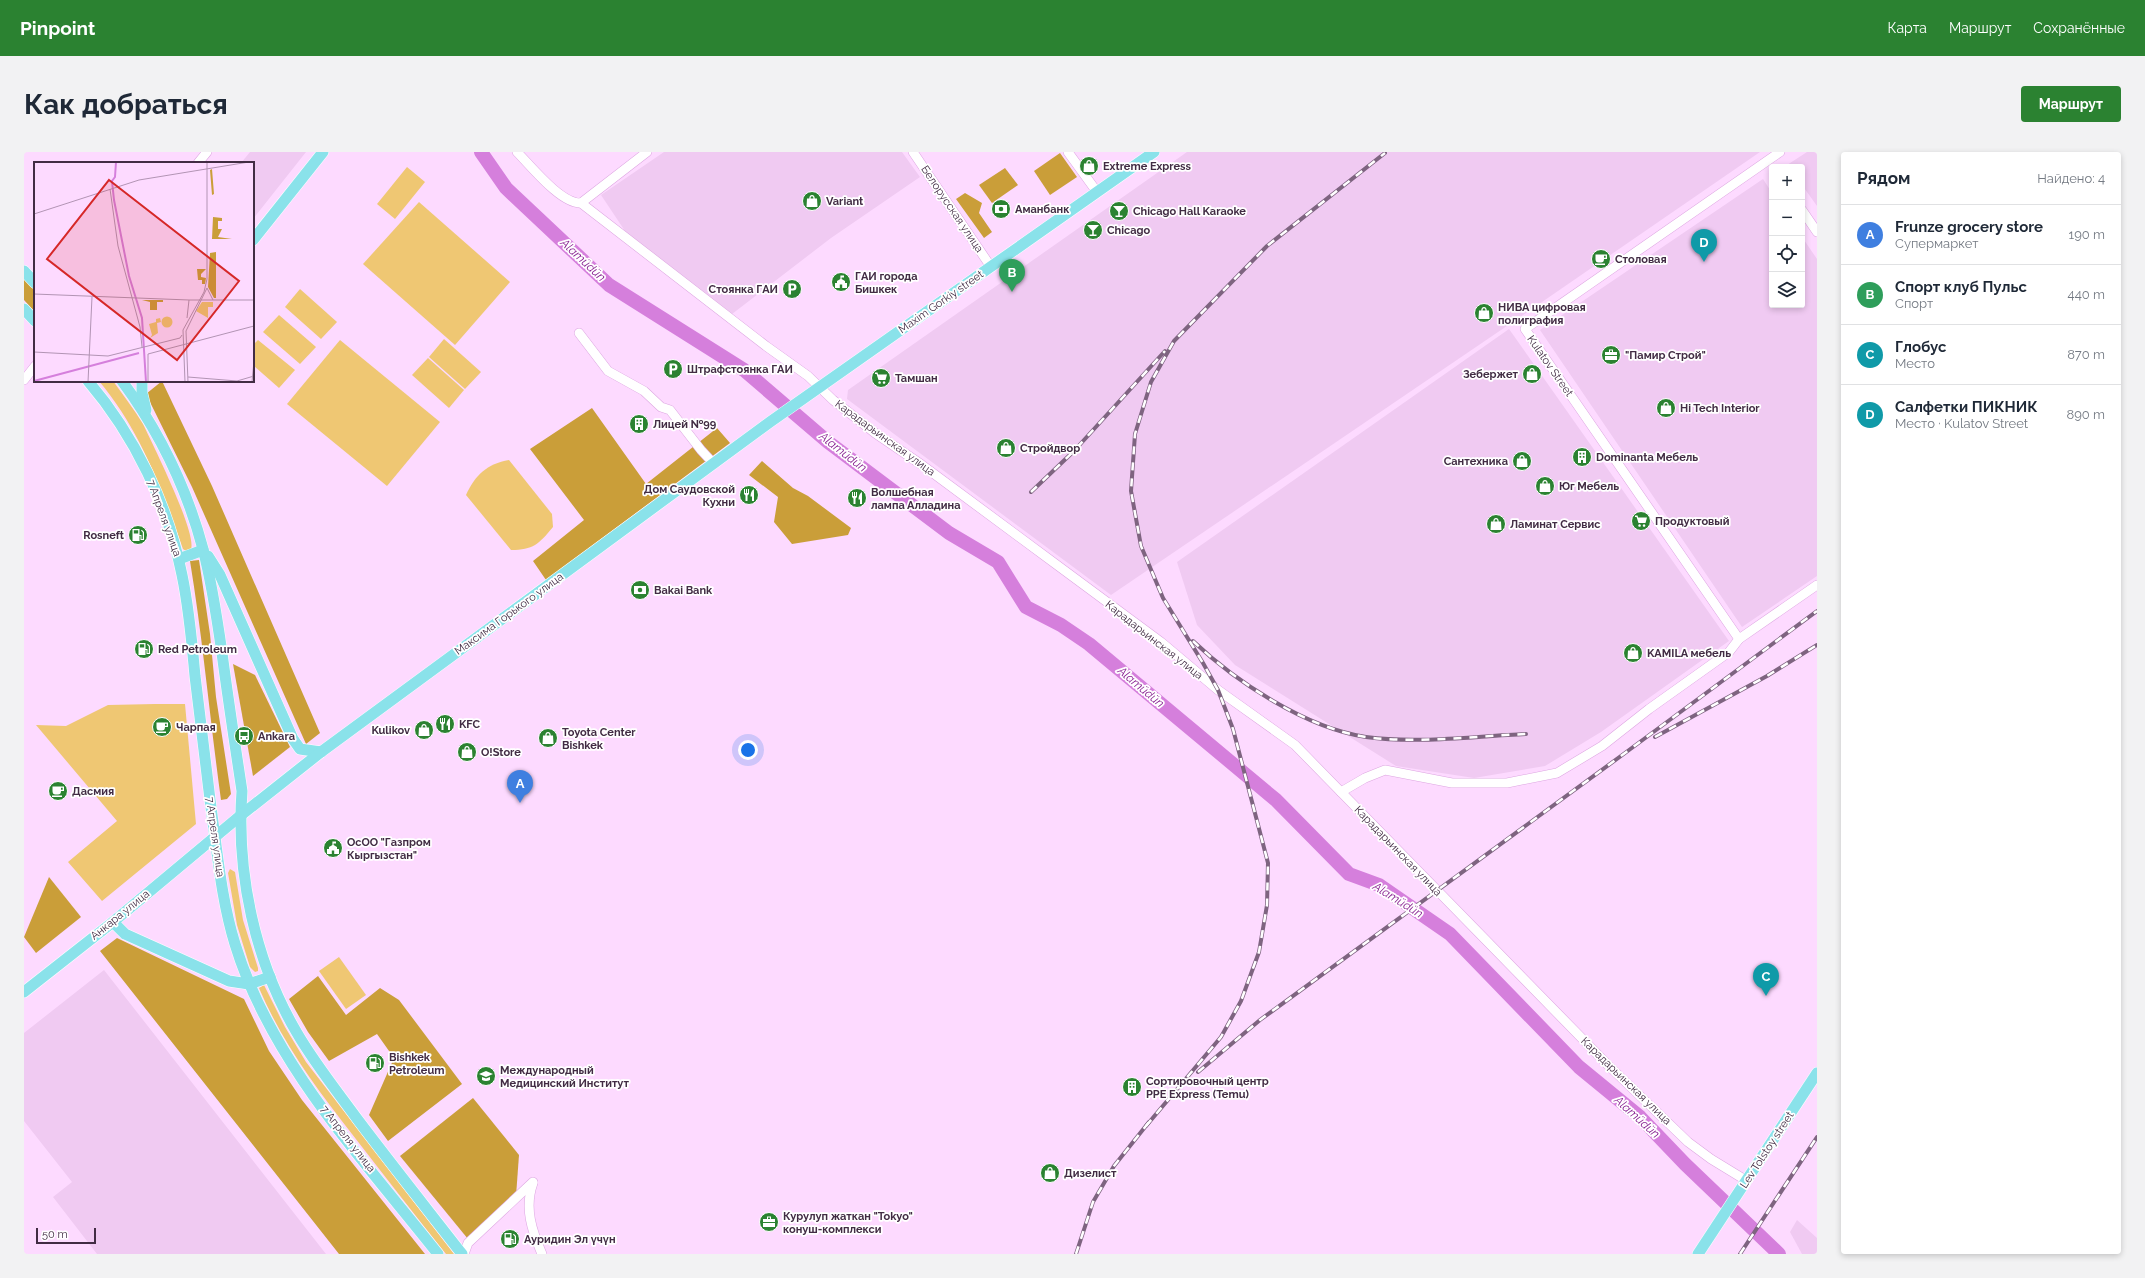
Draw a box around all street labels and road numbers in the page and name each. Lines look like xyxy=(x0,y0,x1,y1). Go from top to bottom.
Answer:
street label: Белорусская улица xyxy=(918,163,986,255)
street label: Maxim Gorkiy street xyxy=(896,268,986,336)
street label: Kulatov Street xyxy=(1524,333,1576,399)
street label: Карадарьинская улица xyxy=(833,397,937,479)
street label: 7 Апреля улица xyxy=(144,478,184,558)
street label: Максима Горького улица xyxy=(452,570,566,658)
street label: Карадарьинская улица xyxy=(1103,598,1205,682)
street label: 7 Апреля улица xyxy=(203,796,227,878)
street label: Карадарьинская улица xyxy=(1352,803,1444,899)
street label: Анкара улица xyxy=(88,887,152,943)
street label: Карадарьинская улица xyxy=(1578,1035,1674,1127)
street label: 7 Апреля улица xyxy=(318,1103,378,1175)
street label: Lev Tolstoy street xyxy=(1737,1109,1797,1191)

